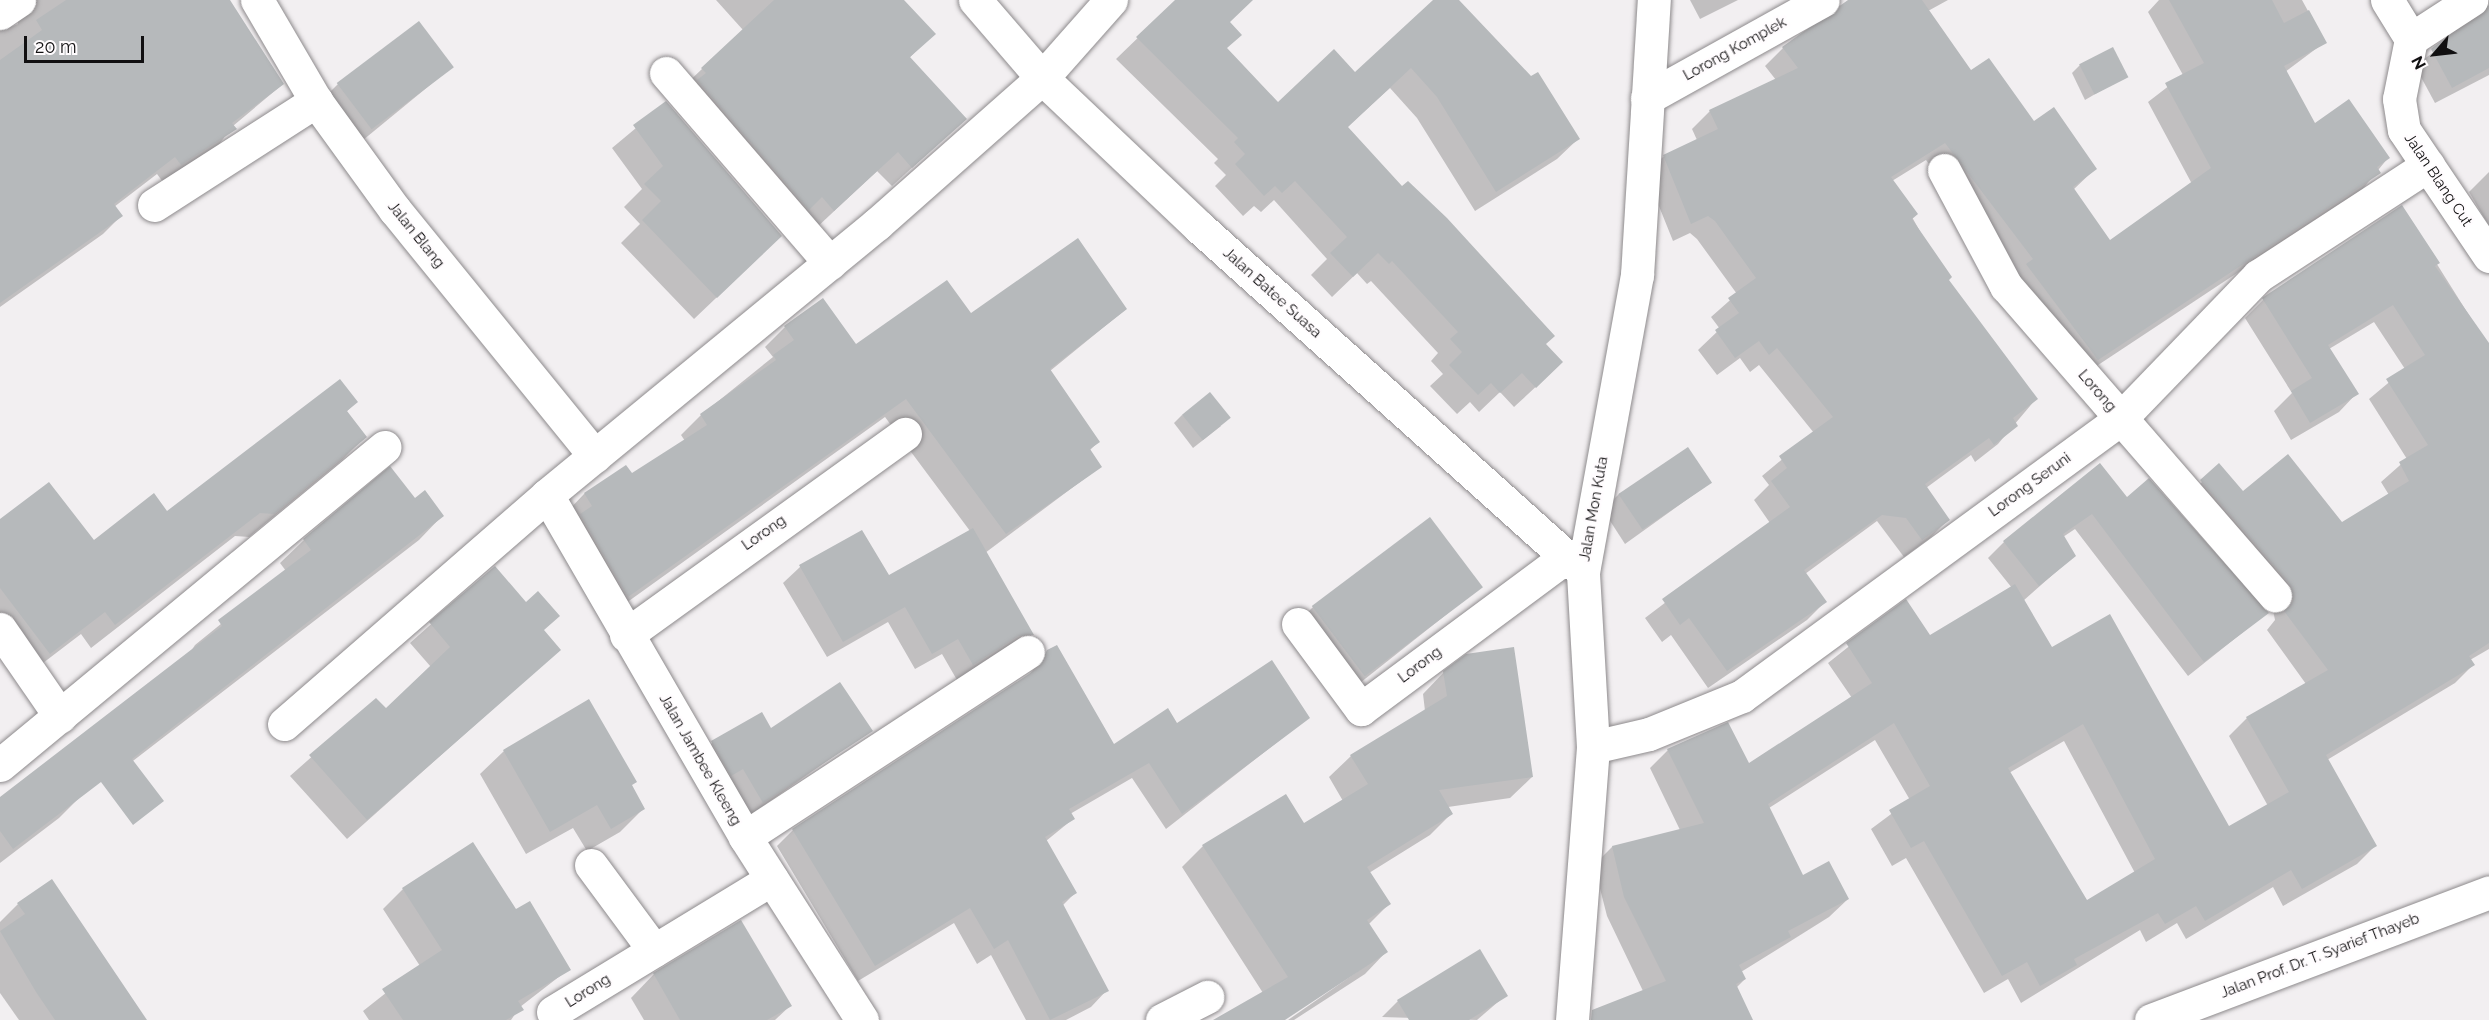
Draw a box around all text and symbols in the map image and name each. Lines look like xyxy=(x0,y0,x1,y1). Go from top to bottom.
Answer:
street label: Lorong Komplek xyxy=(1680,13,1790,85)
scale bar xyxy=(27,24,147,62)
north arrow xyxy=(2405,24,2465,84)
text: 20 m xyxy=(35,36,77,57)
text: N xyxy=(2407,53,2430,73)
street label: Jalan Blang Cut xyxy=(2400,130,2476,230)
street label: Jalan Blang xyxy=(384,198,448,272)
street label: Jalan Batee Suasa xyxy=(1219,244,1325,342)
street label: Lorong xyxy=(2074,366,2120,416)
street label: Lorong Seruni xyxy=(1985,449,2075,521)
street label: Jalan Mon Kuta xyxy=(1576,455,1612,563)
street label: Lorong xyxy=(739,511,789,555)
street label: Lorong xyxy=(1395,643,1445,687)
street label: Jalan Jambee Kleeng xyxy=(655,691,745,829)
street label: Jalan Prof. Dr. T. Syarief Thayeb xyxy=(2217,909,2423,1003)
street label: Lorong xyxy=(562,970,614,1012)

